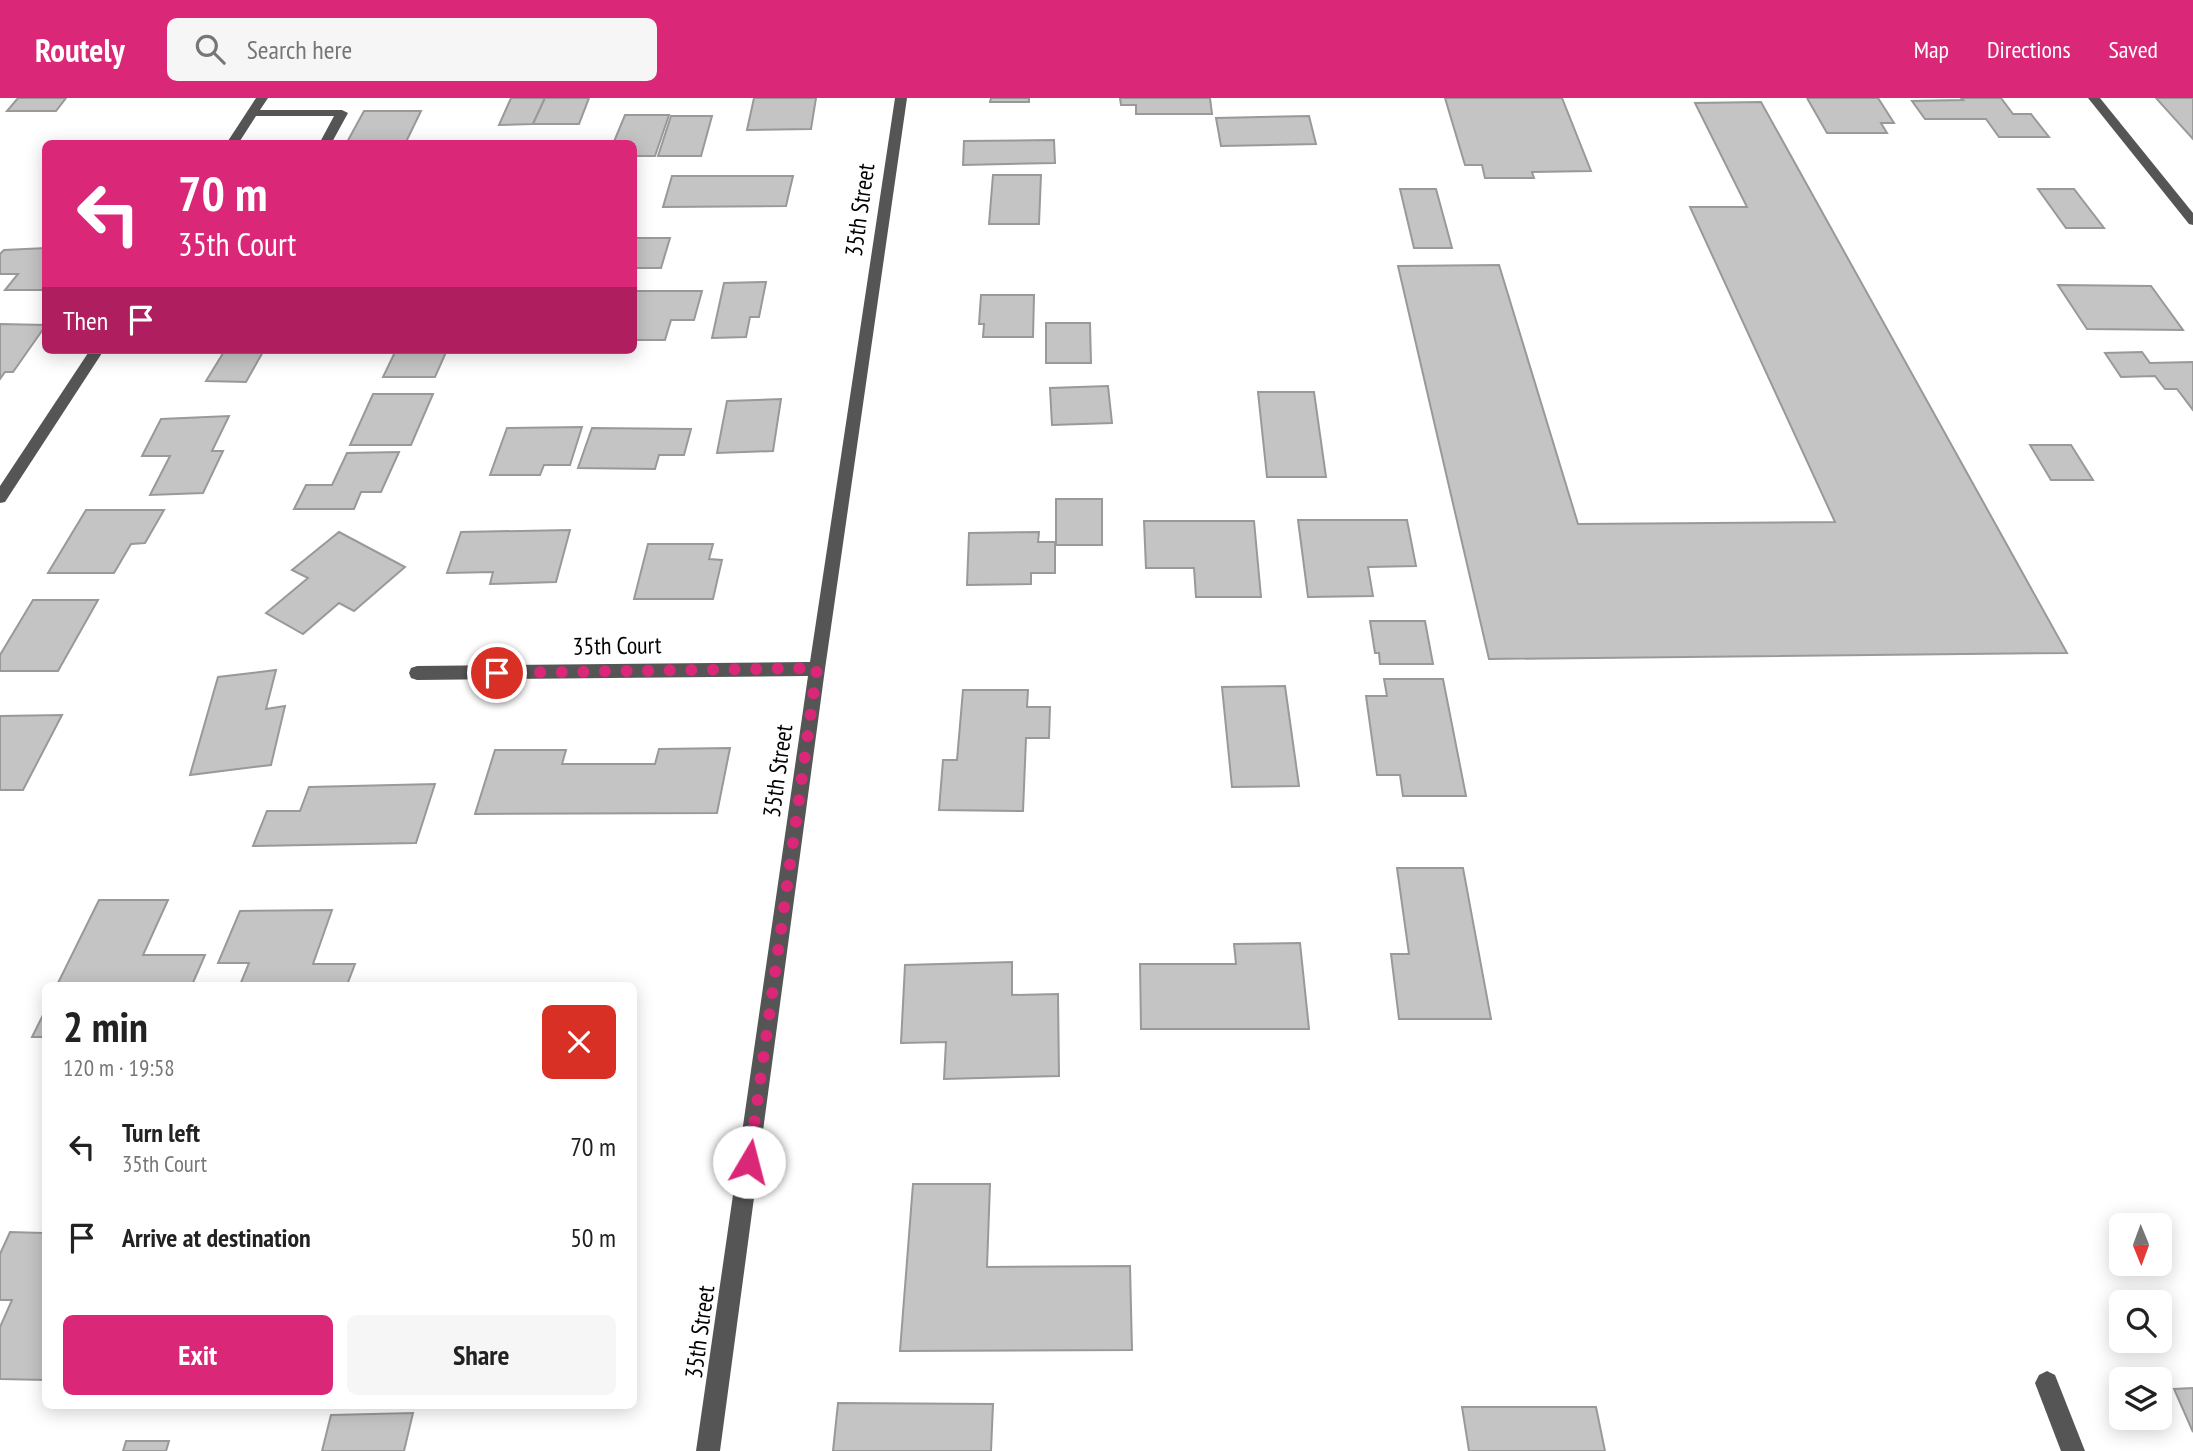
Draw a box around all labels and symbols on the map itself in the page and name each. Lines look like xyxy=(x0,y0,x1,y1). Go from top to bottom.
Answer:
street label: 35th Street xyxy=(838,161,881,258)
street label: 35th Court xyxy=(572,629,662,662)
pin xyxy=(467,643,527,703)
street label: 35th Street xyxy=(756,722,799,819)
position arrow xyxy=(712,1125,786,1199)
north arrow xyxy=(2109,1213,2172,1276)
street label: 35th Street xyxy=(678,1283,721,1380)

